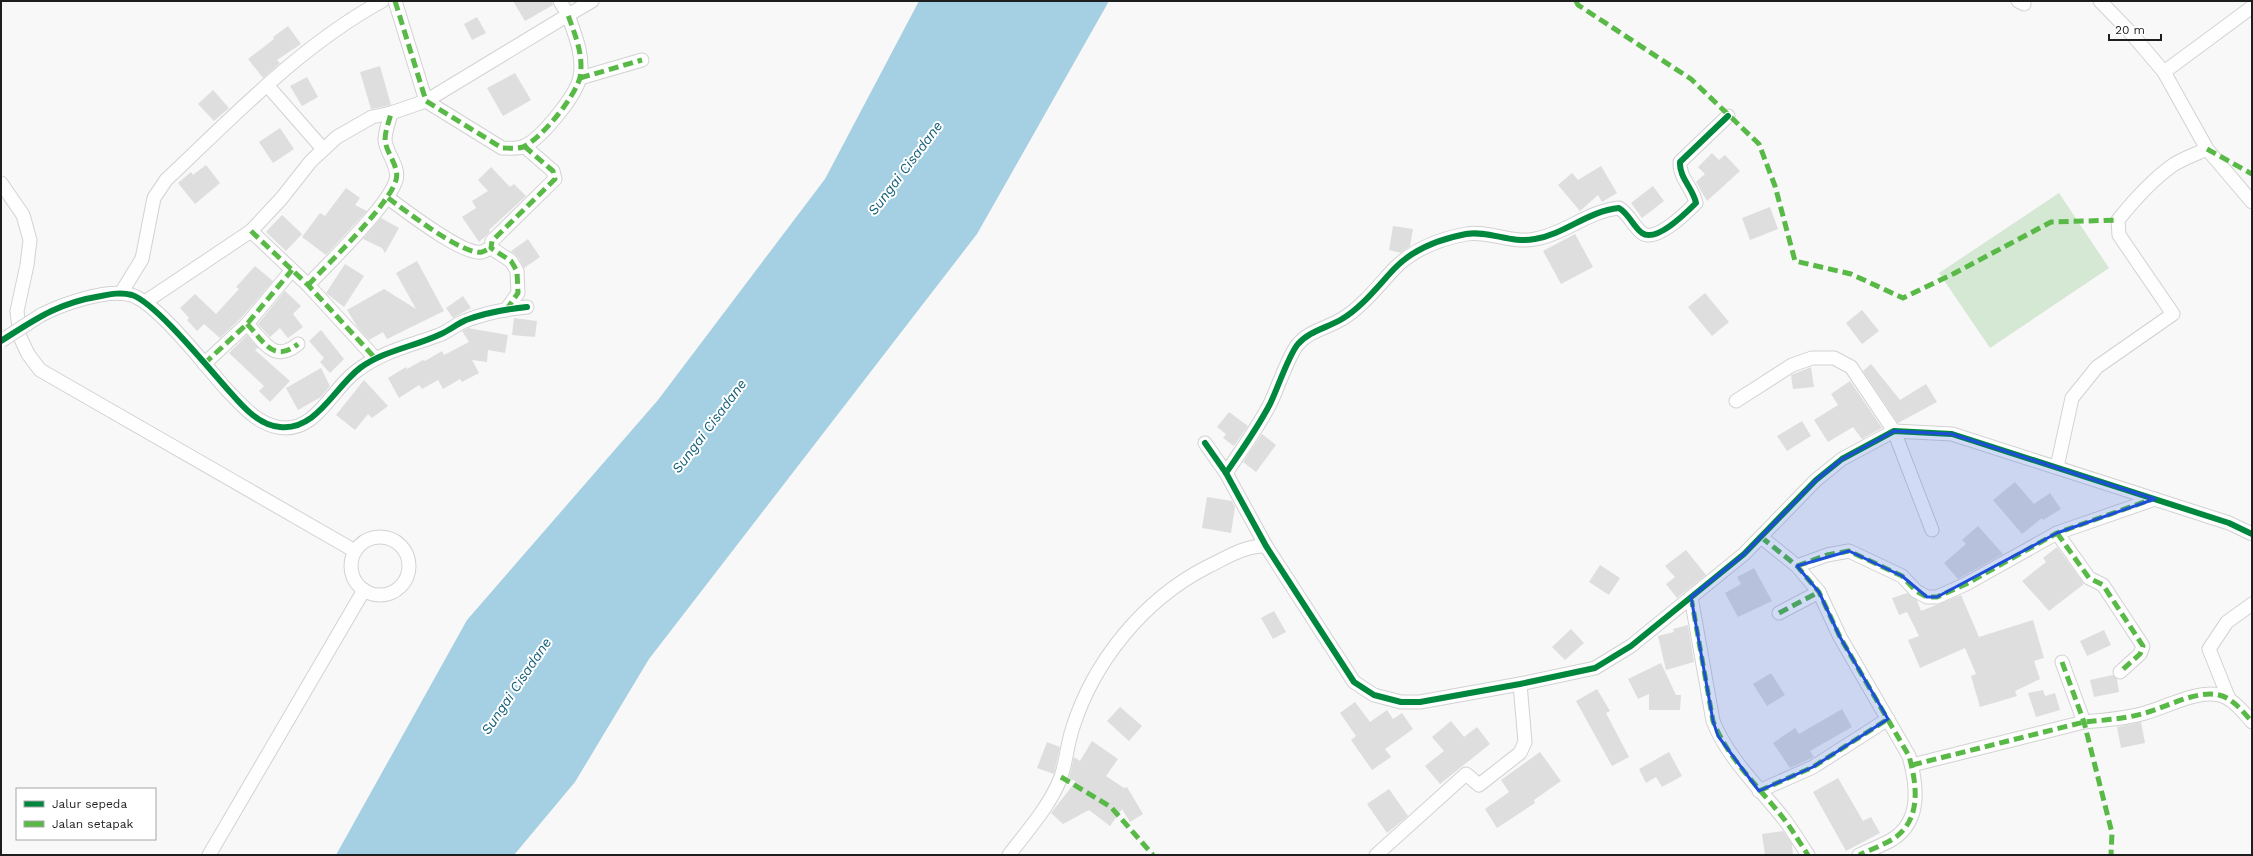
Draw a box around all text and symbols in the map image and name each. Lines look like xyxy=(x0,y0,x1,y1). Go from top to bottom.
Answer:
scale bar xyxy=(2109,16,2161,42)
text: 20 m xyxy=(2115,23,2145,37)
water label: Sungai Cisadane xyxy=(864,118,946,218)
water label: Sungai Cisadane xyxy=(668,376,750,476)
water label: Sungai Cisadane xyxy=(478,634,554,738)
legend xyxy=(16,788,156,840)
text: Jalur sepeda xyxy=(52,797,127,811)
text: Jalan setapak xyxy=(52,817,134,831)

